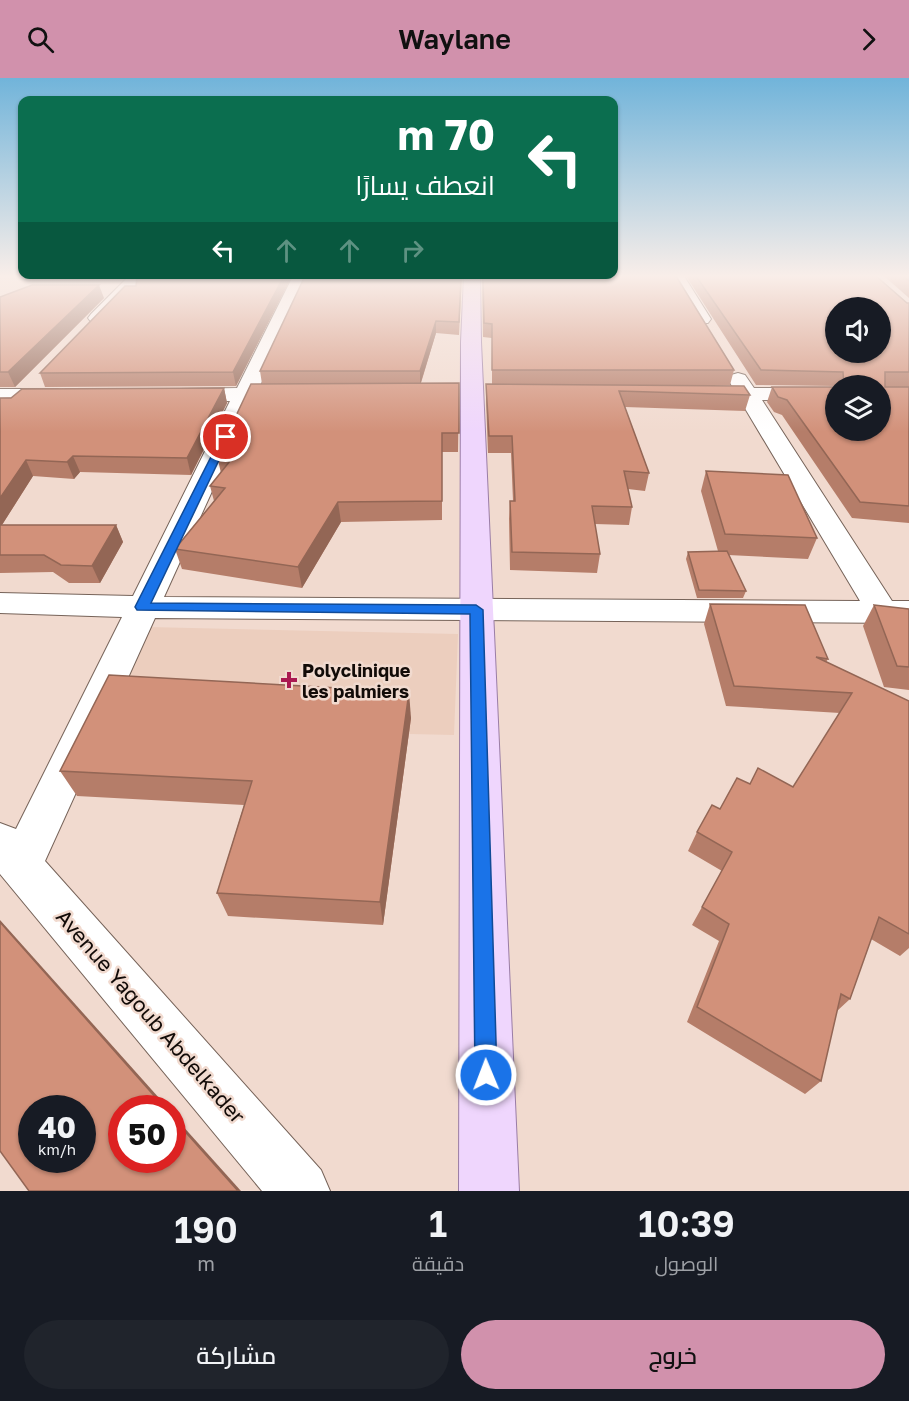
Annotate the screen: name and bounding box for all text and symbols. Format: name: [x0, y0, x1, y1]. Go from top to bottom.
icon: search: [24, 23, 57, 56]
text: Waylane: [398, 23, 511, 55]
icon: forward: [852, 23, 885, 56]
text: 70 m: [398, 109, 495, 159]
icon: left: [516, 120, 594, 198]
text: انعطف يسارًا: [355, 169, 495, 201]
icon: left: [207, 234, 240, 267]
icon: ahead: [270, 234, 303, 267]
icon: ahead: [333, 234, 366, 267]
icon: right: [396, 234, 429, 267]
map controls: [825, 297, 891, 441]
button: sound: [825, 297, 891, 363]
button: layers: [825, 375, 891, 441]
pin: [200, 411, 251, 462]
icon: arrive: [209, 420, 242, 453]
place label: Polyclinique les palmiers: [302, 659, 411, 702]
marker: Polyclinique les palmiers: [280, 671, 298, 689]
street label: Avenue Yagoub Abdelkader: [51, 904, 251, 1128]
position arrow: [454, 1043, 518, 1107]
speed limit sign: 50: [108, 1095, 186, 1173]
text: 40: [38, 1109, 76, 1145]
text: km/h: [38, 1140, 76, 1158]
text: 1: [429, 1202, 447, 1245]
text: 10:39: [638, 1202, 735, 1245]
text: 190: [174, 1208, 238, 1251]
text: m: [197, 1251, 215, 1275]
text: دقيقة: [412, 1251, 464, 1275]
text: الوصول: [655, 1251, 718, 1275]
button: مشاركة: [24, 1320, 449, 1389]
button: خروج: [461, 1320, 885, 1389]

